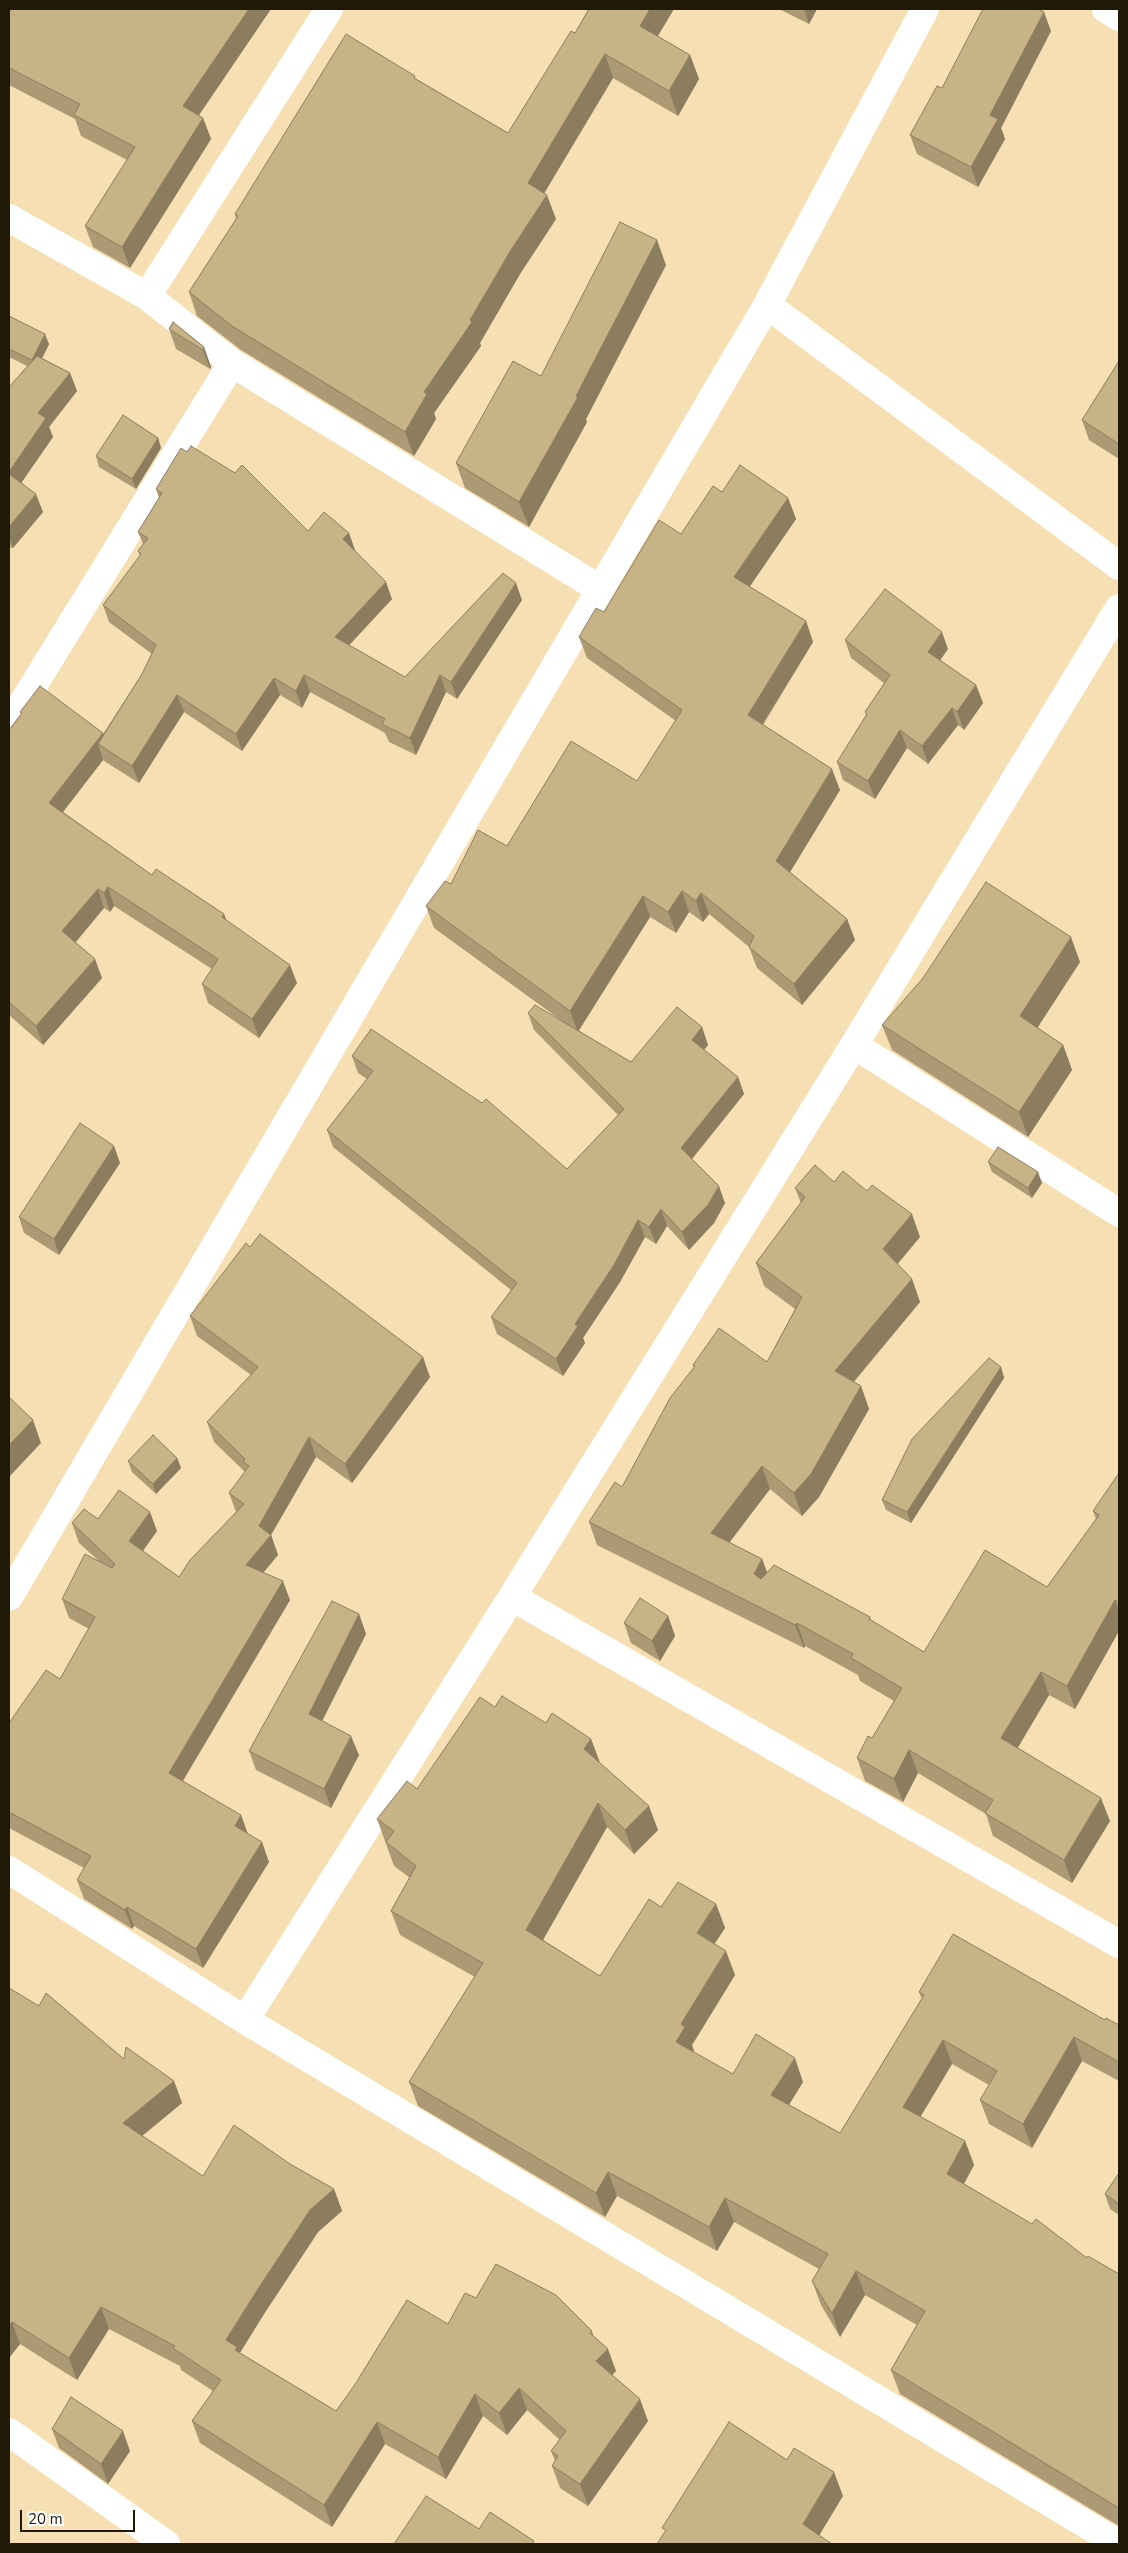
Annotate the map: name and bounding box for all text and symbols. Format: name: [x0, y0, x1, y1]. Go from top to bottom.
scale bar: [22, 2500, 138, 2532]
text: 20 m: [28, 2509, 63, 2529]

